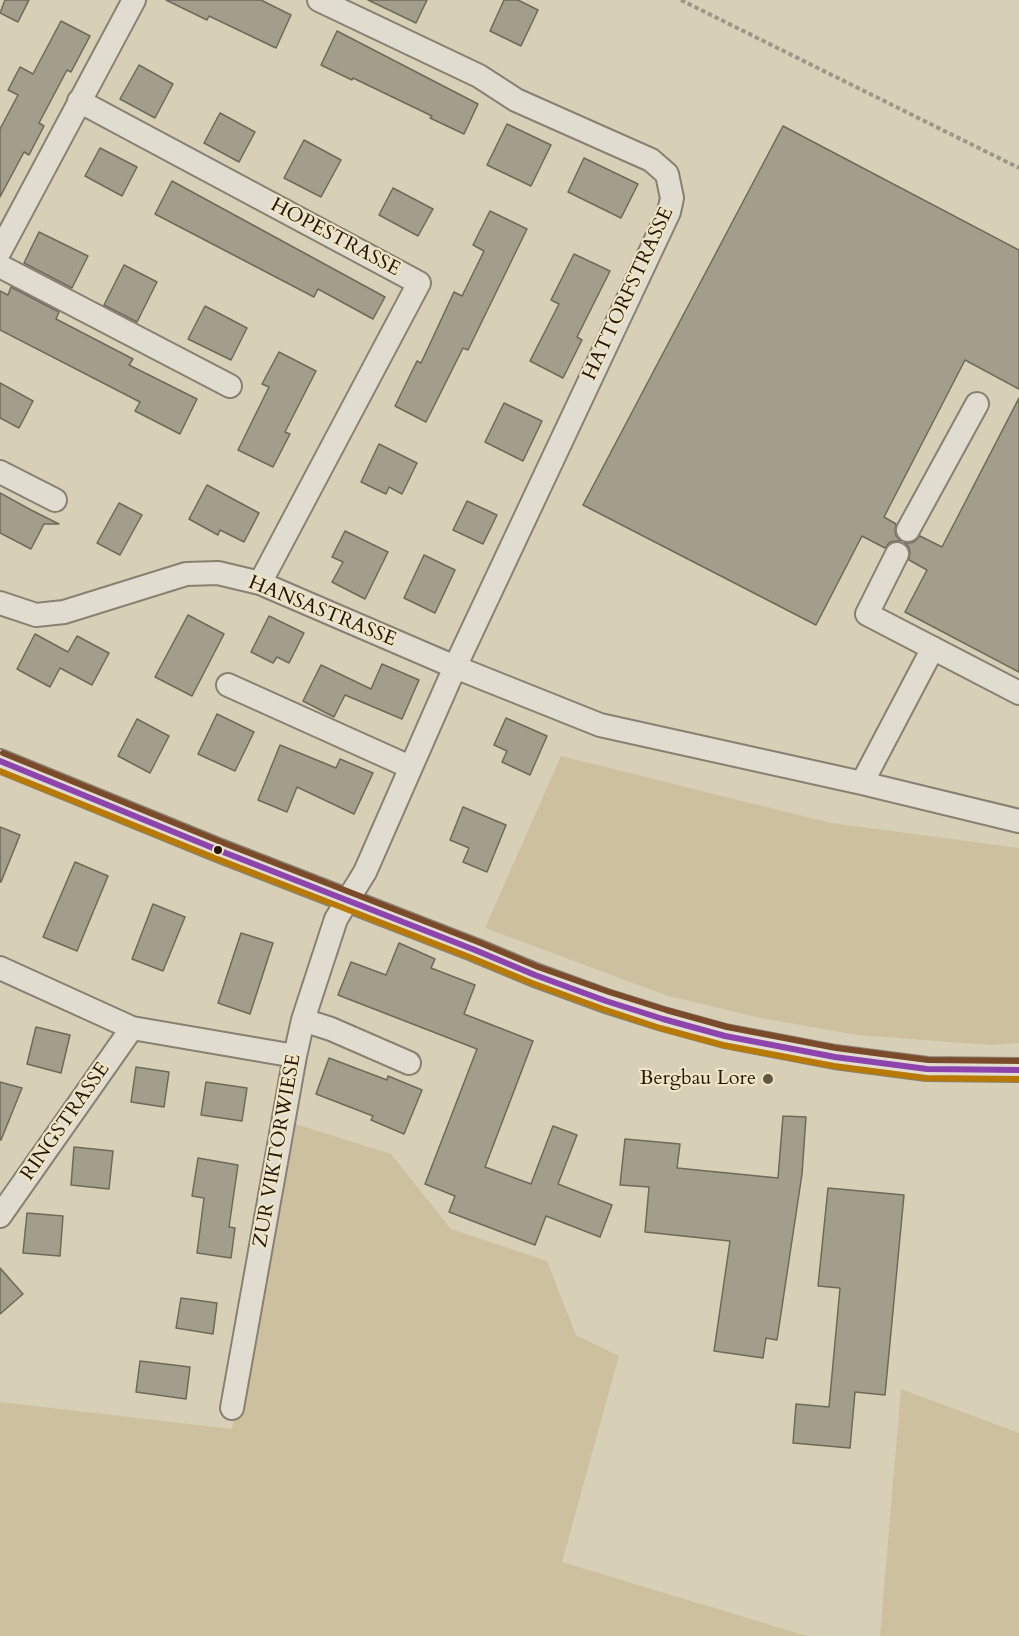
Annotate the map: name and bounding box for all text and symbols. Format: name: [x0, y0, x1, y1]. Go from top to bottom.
street label: HOPESTRASSE: [266, 194, 404, 282]
street label: HATTORFSTRASSE: [578, 204, 680, 384]
street label: HANSASTRASSE: [245, 571, 399, 653]
unlabelled marker: [212, 844, 224, 856]
street label: ZUR VIKTORWIESE: [249, 1053, 307, 1249]
street label: RINGSTRASSE: [16, 1058, 116, 1186]
place label: Bergbau Lore: [640, 1067, 756, 1091]
marker: Bergbau Lore: [761, 1072, 775, 1086]

